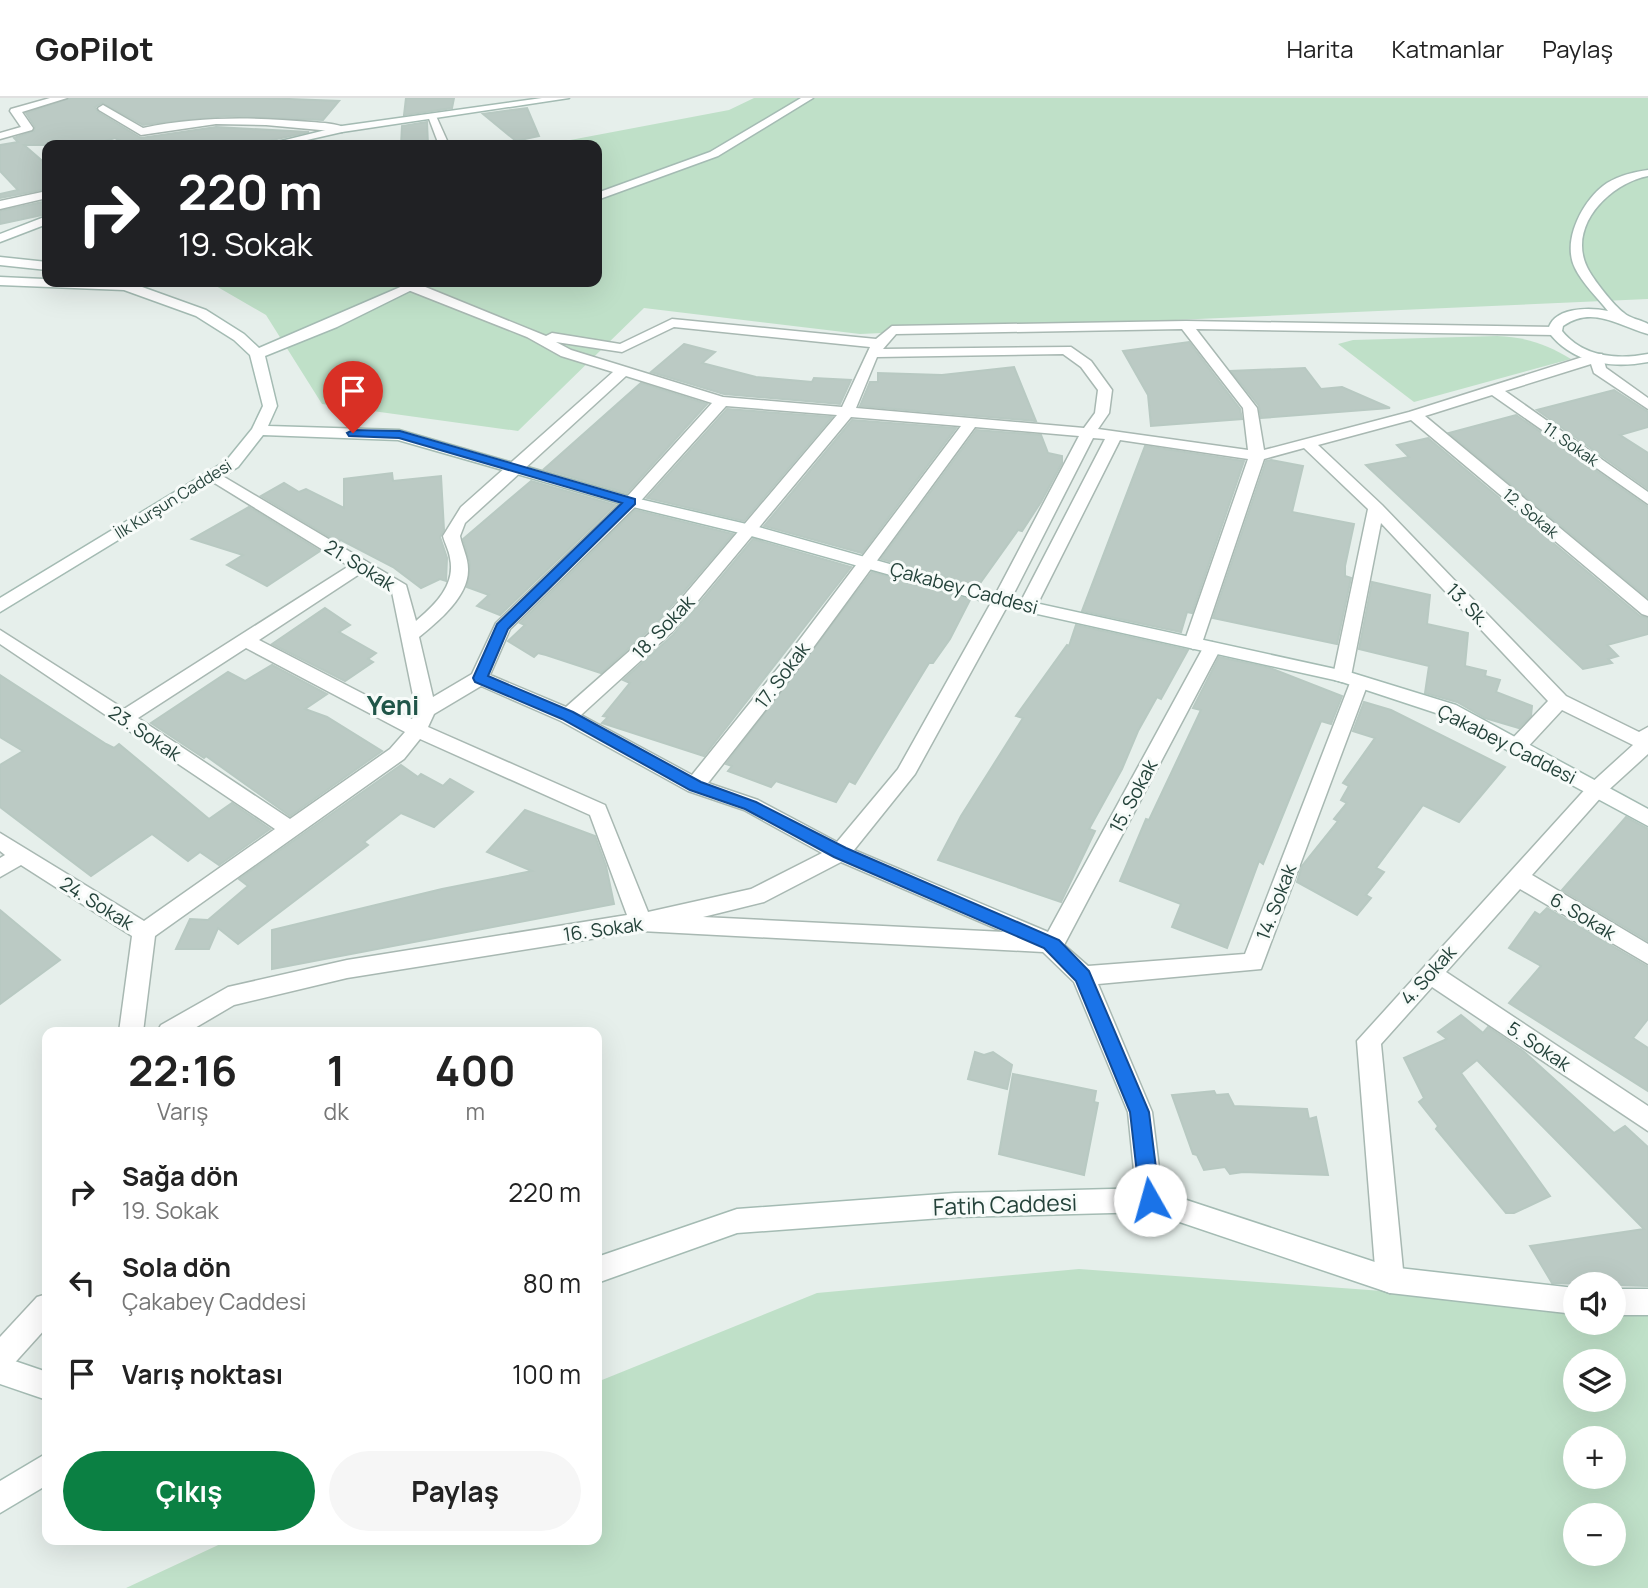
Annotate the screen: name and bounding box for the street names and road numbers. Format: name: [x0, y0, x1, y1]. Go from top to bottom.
street label: 11. Sokak: [1539, 417, 1604, 472]
street label: İlk Kurşun Caddesi: [110, 454, 236, 544]
street label: 12. Sokak: [1498, 483, 1564, 544]
street label: 21. Sokak: [320, 533, 401, 597]
street label: Çakabey Caddesi: [887, 556, 1041, 620]
street label: 13. Sk.: [1440, 577, 1496, 633]
street label: 18. Sokak: [626, 589, 700, 665]
street label: 17. Sokak: [749, 636, 816, 713]
street label: Çakabey Caddesi: [1433, 698, 1581, 790]
street label: 23. Sokak: [104, 699, 187, 767]
street label: 15. Sokak: [1103, 754, 1163, 837]
street label: 14. Sokak: [1250, 860, 1303, 944]
street label: 24. Sokak: [55, 870, 139, 936]
street label: 6. Sokak: [1545, 886, 1621, 946]
street label: 16. Sokak: [561, 910, 645, 947]
street label: 4. Sokak: [1394, 939, 1462, 1010]
street label: 5. Sokak: [1502, 1015, 1577, 1077]
street label: Fatih Caddesi: [932, 1185, 1078, 1223]

